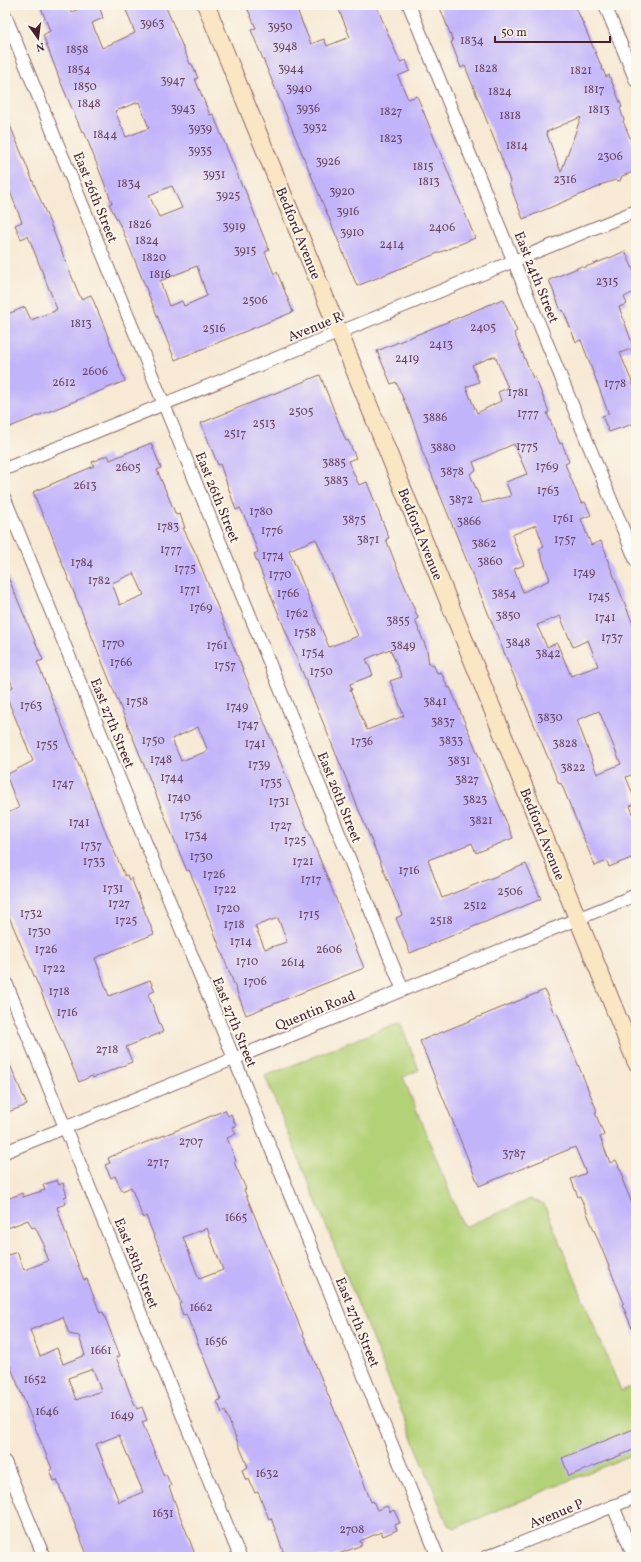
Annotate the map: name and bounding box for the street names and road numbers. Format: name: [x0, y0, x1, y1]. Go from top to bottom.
street label: East 26th Street: [68, 149, 122, 246]
street label: Bedford Avenue: [270, 185, 325, 283]
street label: East 24th Street: [509, 229, 563, 326]
street label: Avenue R: [285, 308, 346, 347]
street label: East 26th Street: [190, 449, 244, 546]
street label: Bedford Avenue: [392, 486, 447, 584]
street label: East 27th Street: [85, 676, 138, 772]
street label: East 26th Street: [312, 749, 366, 846]
street label: Bedford Avenue: [514, 786, 569, 884]
street label: East 27th Street: [207, 975, 260, 1071]
street label: Quentin Road: [273, 987, 359, 1036]
street label: East 28th Street: [109, 1215, 163, 1312]
street label: East 27th Street: [330, 1275, 383, 1371]
street label: Avenue P: [527, 1495, 586, 1534]

